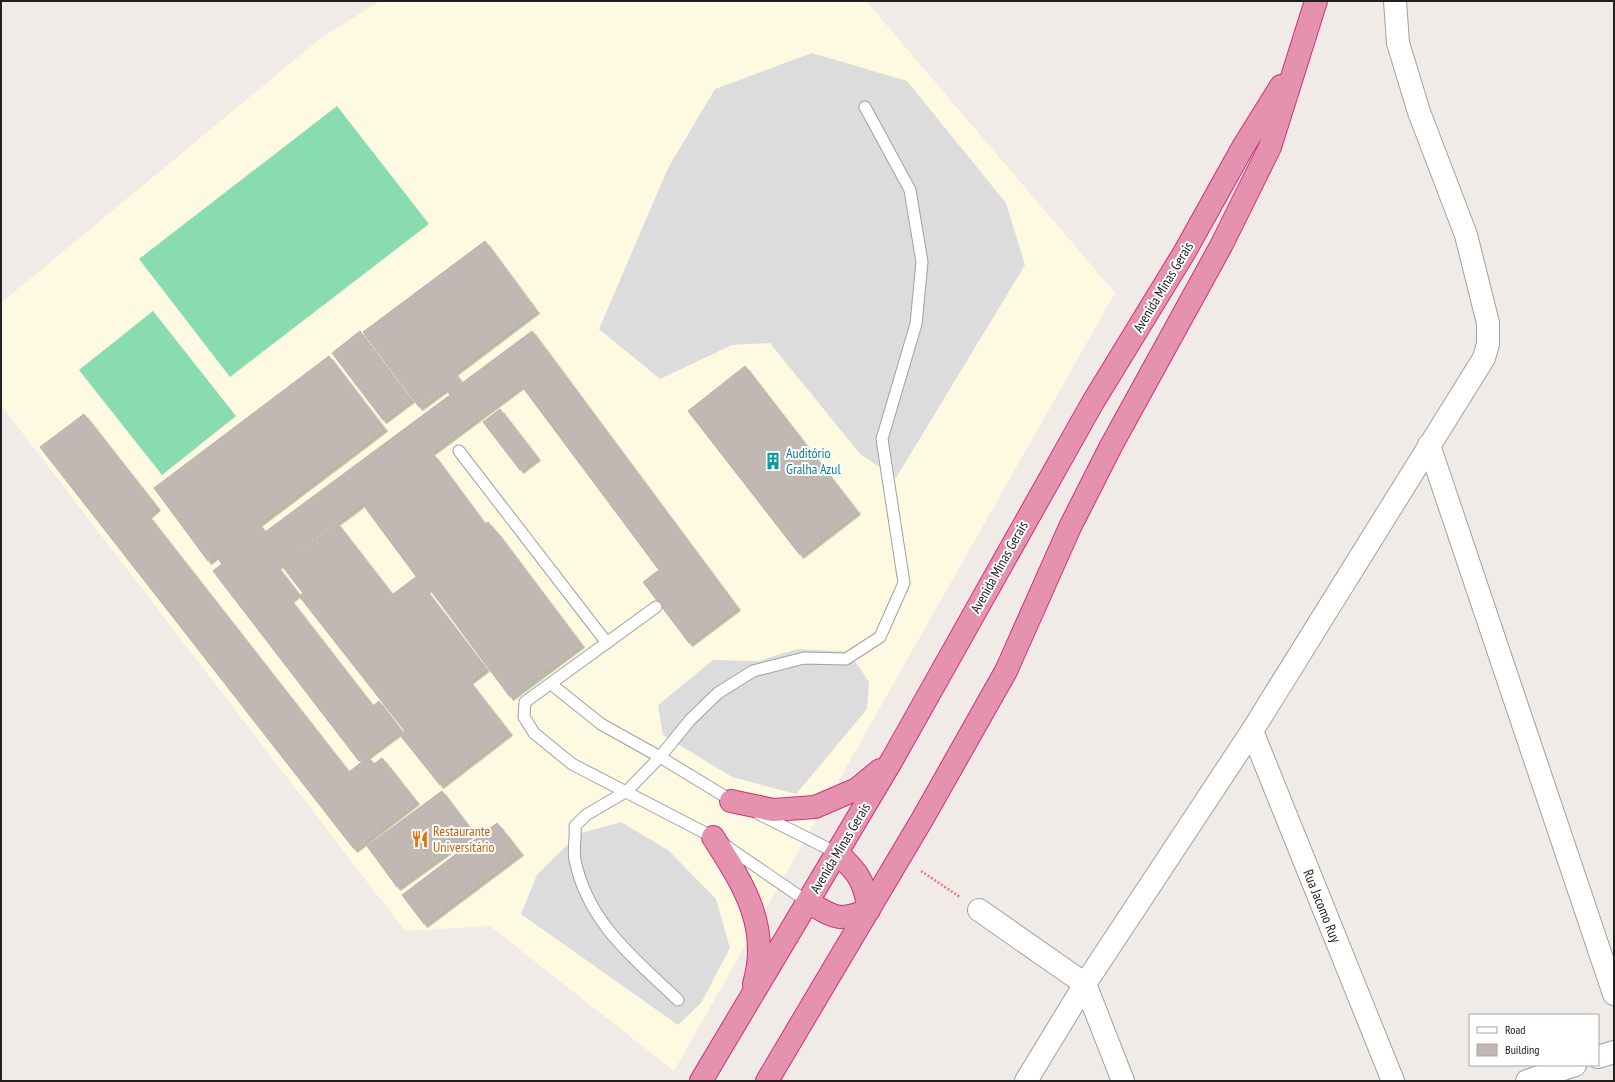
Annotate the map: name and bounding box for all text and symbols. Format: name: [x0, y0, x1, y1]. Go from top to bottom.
street label: Avenida Minas Gerais: [1129, 238, 1197, 336]
place label: Auditório Gralha Azul: [786, 444, 841, 478]
building icon: Auditório Gralha Azul: [763, 451, 783, 471]
street label: Avenida Minas Gerais: [966, 518, 1032, 616]
street label: Avenida Minas Gerais: [806, 799, 874, 897]
place label: Restaurante Universitário: [433, 822, 495, 856]
restaurant icon: Restaurante Universitário: [410, 829, 430, 849]
street label: Rua Jacomo Ruy: [1299, 867, 1345, 946]
legend: [1469, 1014, 1599, 1066]
text: Road: [1505, 1022, 1525, 1037]
text: Building: [1505, 1042, 1540, 1057]

